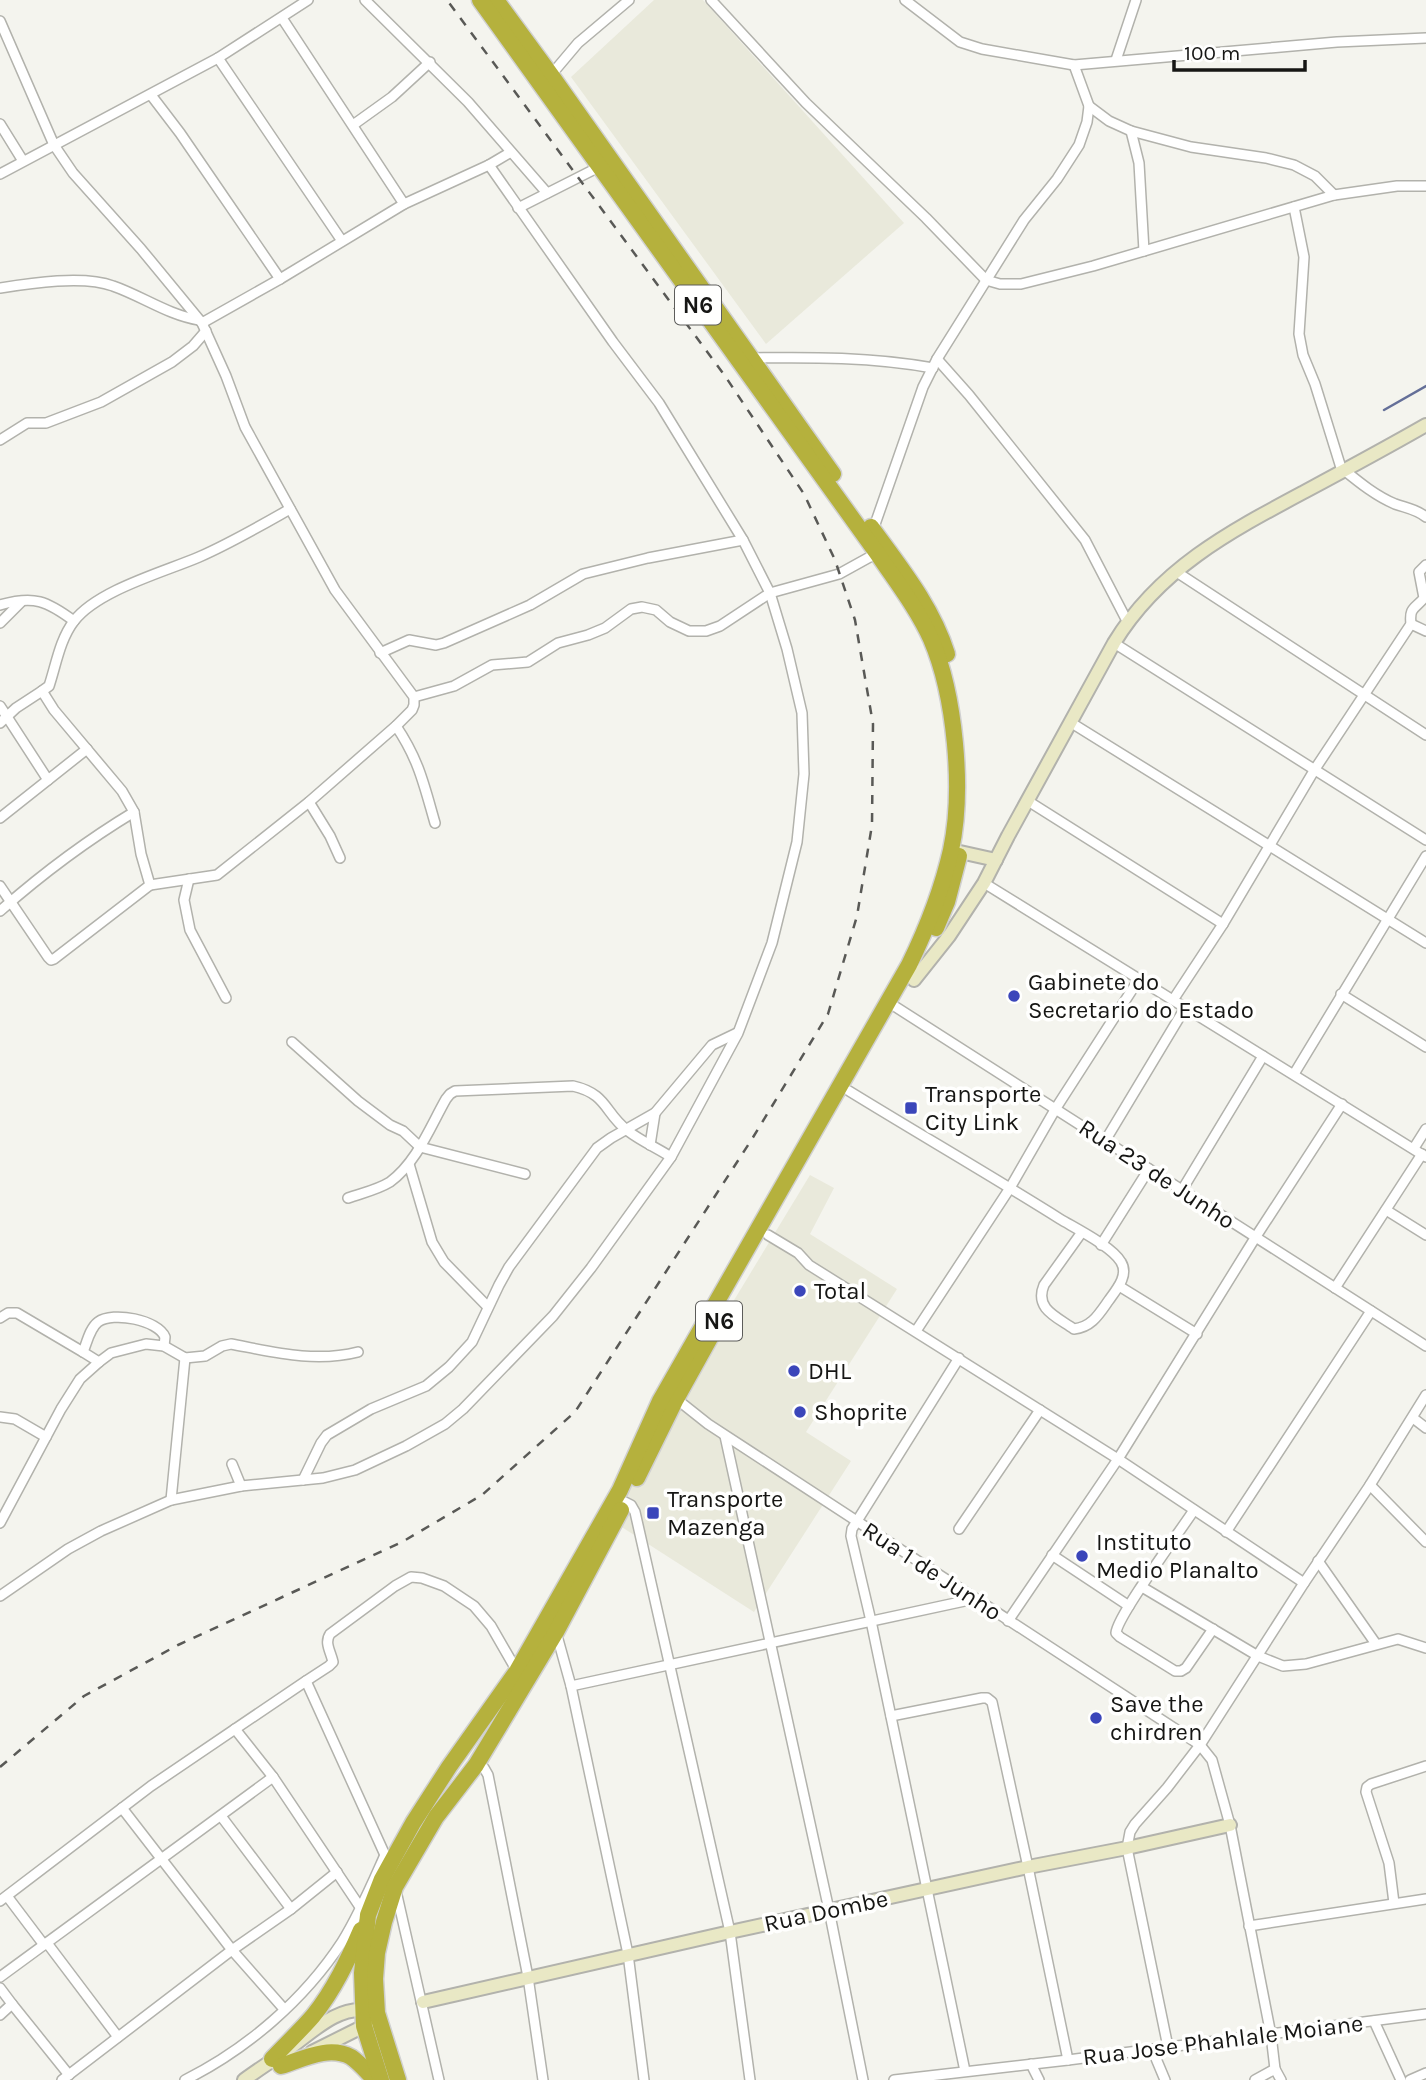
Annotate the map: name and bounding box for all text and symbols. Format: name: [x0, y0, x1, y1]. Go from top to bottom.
scale bar: [1174, 28, 1305, 72]
text: 100 m: [1184, 41, 1241, 65]
road number: N6: [675, 286, 721, 324]
place label: Gabinete do Secretario do Estado: [1028, 968, 1254, 1024]
marker: Gabinete do Secretario do Estado: [1006, 988, 1022, 1004]
place label: Transporte City Link: [925, 1080, 1041, 1136]
marker: Transporte City Link: [903, 1100, 919, 1116]
street label: Rua 23 de Junho: [1074, 1113, 1240, 1235]
place label: Total: [814, 1277, 866, 1305]
marker: Total: [792, 1283, 808, 1299]
road number: N6: [696, 1302, 742, 1340]
place label: DHL: [808, 1357, 852, 1385]
marker: DHL: [786, 1363, 802, 1379]
place label: Shoprite: [814, 1398, 907, 1426]
marker: Shoprite: [792, 1404, 808, 1420]
place label: Transporte Mazenga: [667, 1485, 783, 1541]
marker: Transporte Mazenga: [645, 1505, 661, 1521]
street label: Rua 1 de Junho: [857, 1516, 1007, 1626]
place label: Instituto Medio Planalto: [1096, 1528, 1259, 1584]
marker: Instituto Medio Planalto: [1074, 1548, 1090, 1564]
place label: Save the chirdren: [1110, 1690, 1204, 1746]
marker: Save the chirdren: [1088, 1710, 1104, 1726]
street label: Rua Dombe: [761, 1884, 891, 1938]
street label: Rua Jose Phahlale Moiane: [1081, 2009, 1365, 2071]

